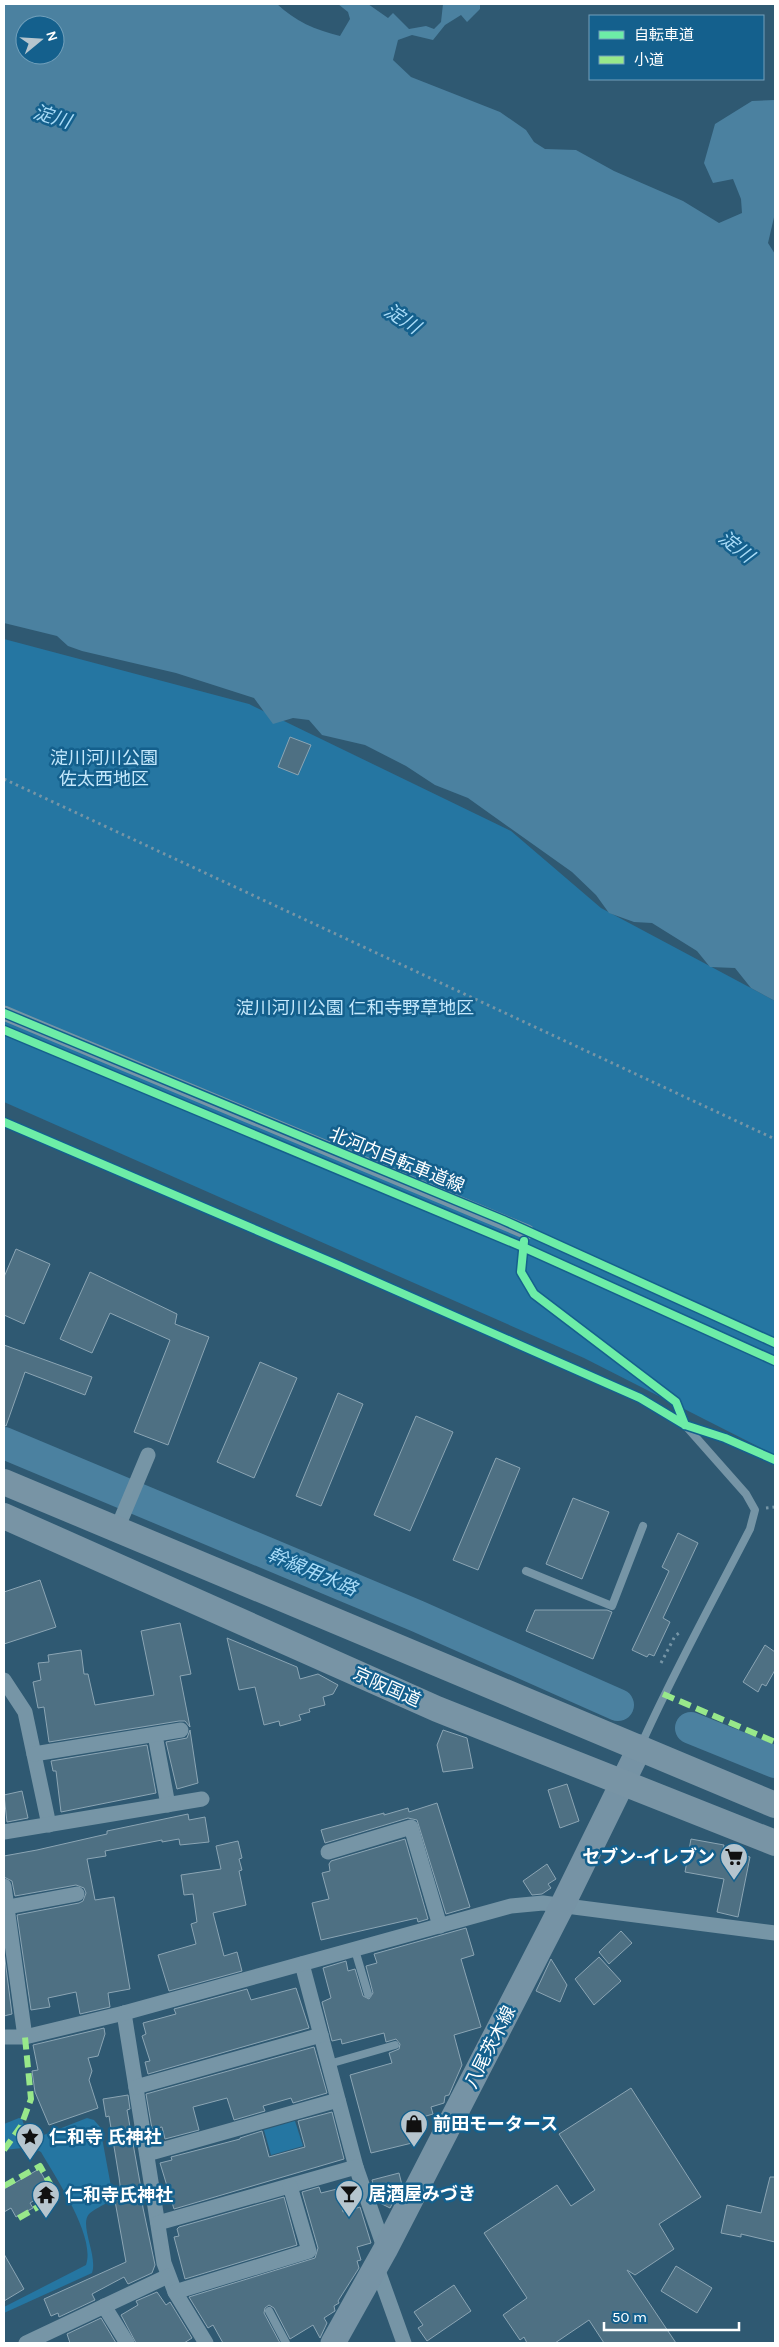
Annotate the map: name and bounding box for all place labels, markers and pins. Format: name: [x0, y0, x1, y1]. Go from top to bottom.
supermarket icon: セブン-イレブン: [719, 1842, 749, 1881]
place label: セブン-イレブン: [582, 1846, 715, 1868]
shop icon: 前田モータース: [399, 2109, 429, 2148]
place label: 前田モータース: [433, 2113, 558, 2135]
place icon: 仁和寺 氏神社: [15, 2122, 45, 2161]
place label: 仁和寺 氏神社: [49, 2126, 162, 2148]
bar icon: 居酒屋みづき: [334, 2179, 364, 2218]
temple icon: 仁和寺氏神社: [31, 2180, 61, 2219]
place label: 居酒屋みづき: [368, 2183, 476, 2205]
place label: 仁和寺氏神社: [65, 2184, 173, 2206]

